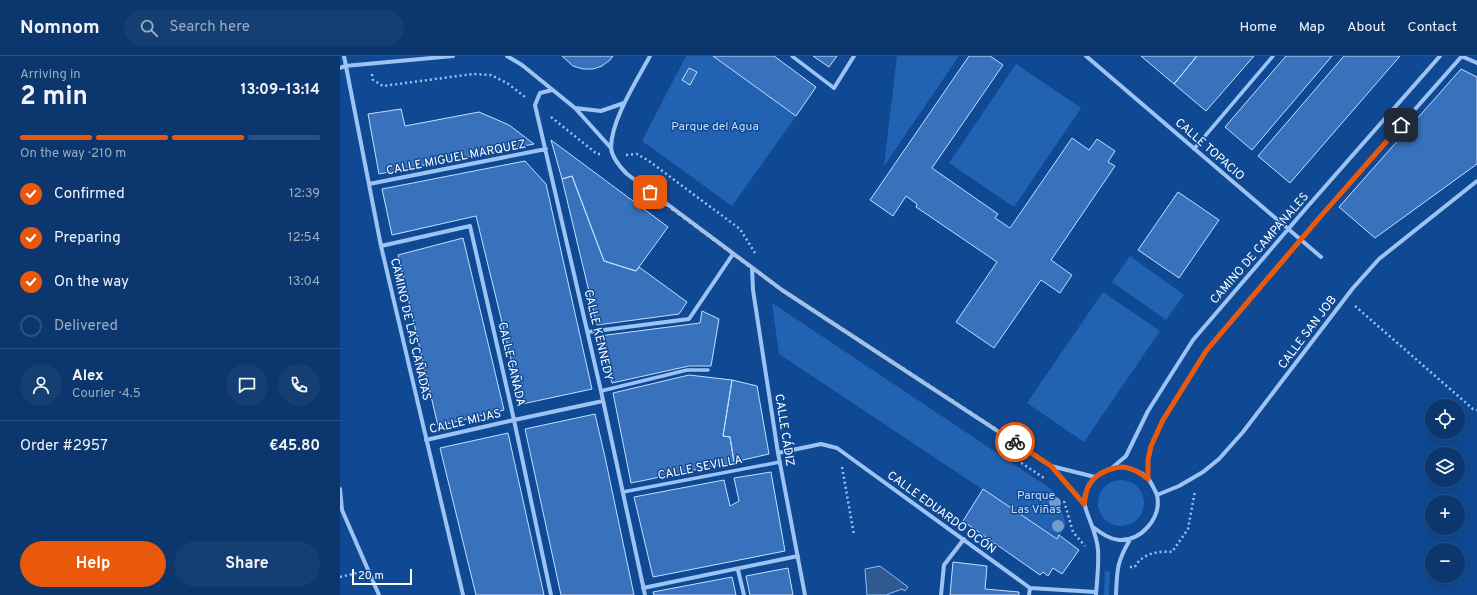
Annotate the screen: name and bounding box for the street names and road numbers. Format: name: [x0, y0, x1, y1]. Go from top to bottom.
street label: CALLE TOPACIO: [1171, 115, 1248, 184]
street label: CALLE MIGUEL MARQUEZ: [385, 137, 527, 179]
street label: CAMINO DE CAMPANALES: [1207, 189, 1313, 308]
street label: CAMINO DE LAS CAÑADAS: [386, 256, 434, 402]
street label: CALLE KENNEDY: [580, 288, 616, 383]
street label: CALLE SAN JOB: [1275, 293, 1341, 373]
street label: CALLE CAÑADA: [494, 320, 529, 408]
street label: CALLE CÁDIZ: [770, 393, 798, 468]
street label: CALLE MIJAS: [428, 406, 503, 438]
street label: CALLE SEVILLA: [656, 452, 744, 484]
street label: CALLE EDUARDO OCÓN: [884, 468, 999, 558]

